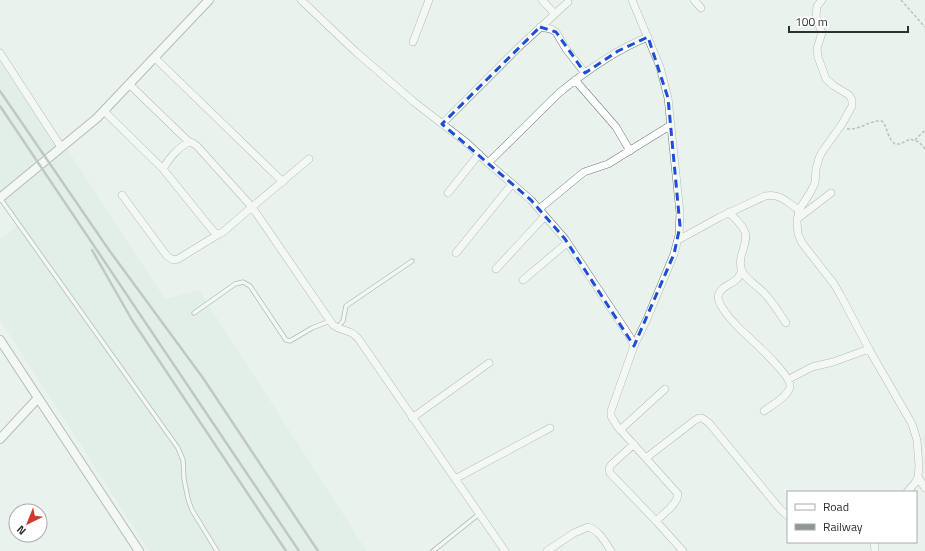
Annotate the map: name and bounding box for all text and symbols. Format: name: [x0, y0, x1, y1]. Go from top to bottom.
scale bar: [789, 8, 908, 34]
text: 100 m: [795, 12, 828, 31]
legend: [787, 491, 917, 543]
text: Road: [823, 497, 849, 516]
north arrow: [8, 503, 48, 543]
text: Railway: [823, 517, 863, 536]
text: N: [13, 522, 29, 539]

